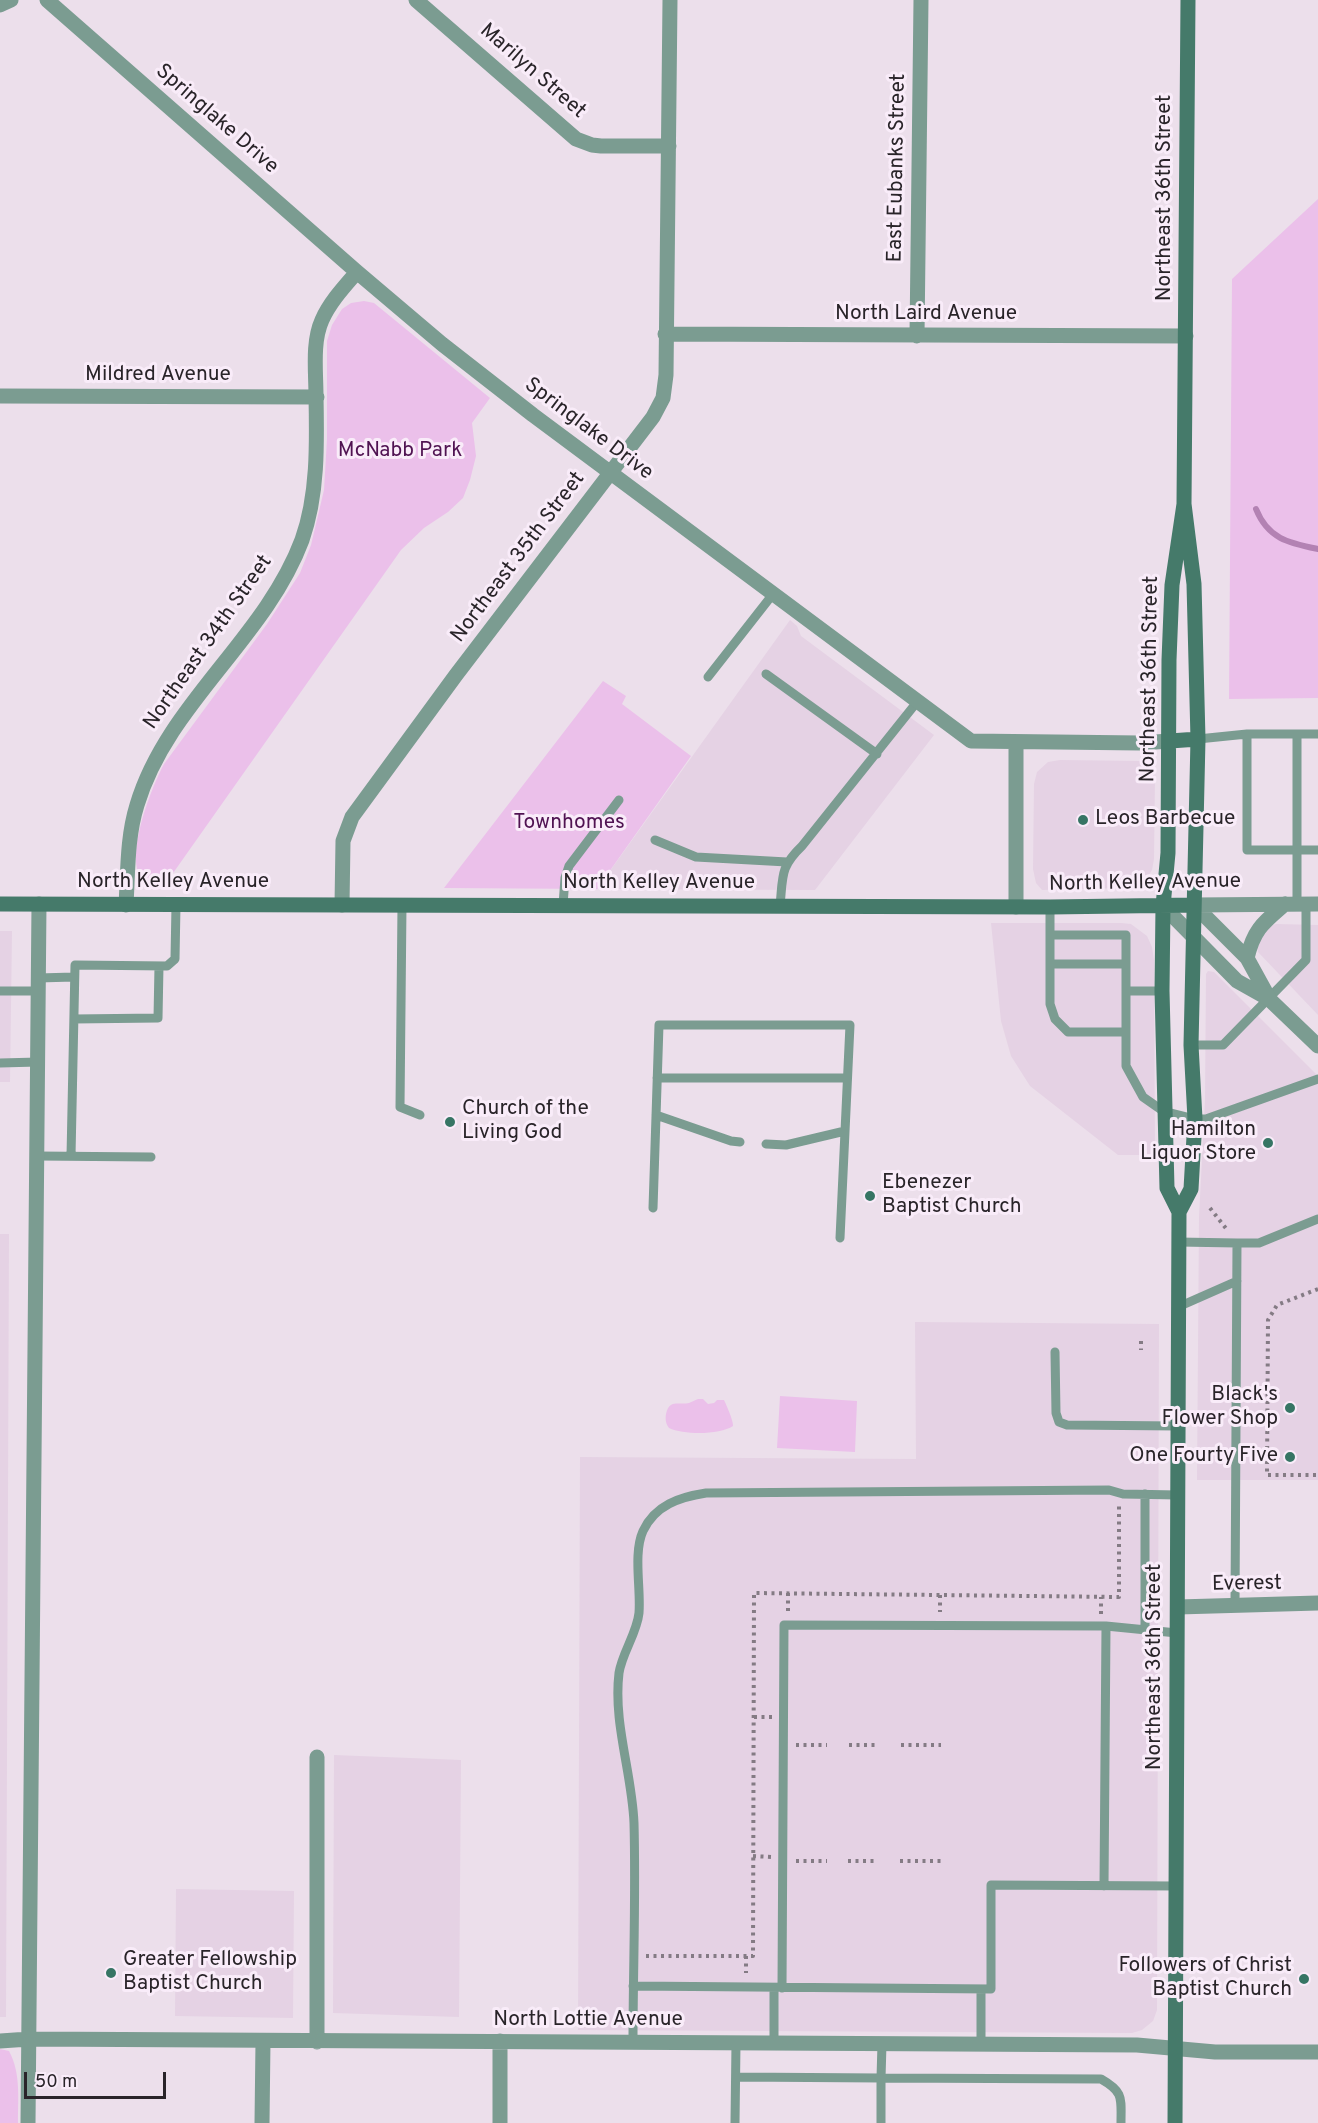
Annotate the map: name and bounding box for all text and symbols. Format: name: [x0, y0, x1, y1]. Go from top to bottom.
street label: Marilyn Street: [474, 19, 590, 125]
street label: Springlake Drive: [149, 60, 283, 180]
street label: East Eubanks Street: [884, 73, 912, 263]
street label: Northeast 36th Street: [1153, 95, 1179, 301]
street label: North Laird Avenue: [835, 302, 1017, 328]
street label: Mildred Avenue: [85, 363, 231, 389]
street label: Springlake Drive: [519, 373, 657, 487]
park label: McNabb Park: [338, 439, 462, 465]
street label: Northeast 35th Street: [447, 468, 591, 648]
street label: Northeast 34th Street: [139, 551, 279, 735]
street label: Northeast 36th Street: [1137, 575, 1165, 783]
place label: Leos Barbecue: [1095, 807, 1235, 833]
park label: Townhomes: [513, 811, 625, 837]
marker: Leos Barbecue: [1076, 813, 1090, 827]
street label: North Kelley Avenue: [77, 870, 269, 896]
street label: North Kelley Avenue: [1049, 870, 1241, 898]
street label: North Kelley Avenue: [563, 871, 755, 897]
place label: Church of the Living God: [462, 1097, 589, 1147]
marker: Church of the Living God: [443, 1115, 457, 1129]
place label: Hamilton Liquor Store: [1140, 1118, 1256, 1168]
marker: Hamilton Liquor Store: [1261, 1136, 1275, 1150]
place label: Ebenezer Baptist Church: [882, 1171, 1022, 1221]
marker: Ebenezer Baptist Church: [863, 1189, 877, 1203]
place label: Black's Flower Shop: [1162, 1383, 1278, 1433]
marker: Black's Flower Shop: [1283, 1401, 1297, 1415]
place label: One Fourty Five: [1129, 1444, 1278, 1470]
marker: One Fourty Five: [1283, 1450, 1297, 1464]
street label: Northeast 36th Street: [1143, 1564, 1169, 1770]
street label: Everest: [1212, 1572, 1282, 1598]
place label: Greater Fellowship Baptist Church: [123, 1948, 297, 1998]
place label: Followers of Christ Baptist Church: [1118, 1954, 1292, 2004]
marker: Greater Fellowship Baptist Church: [104, 1966, 118, 1980]
marker: Followers of Christ Baptist Church: [1297, 1972, 1311, 1986]
street label: North Lottie Avenue: [493, 2008, 683, 2034]
scale bar: [27, 2060, 170, 2098]
text: 50 m: [35, 2071, 77, 2094]

